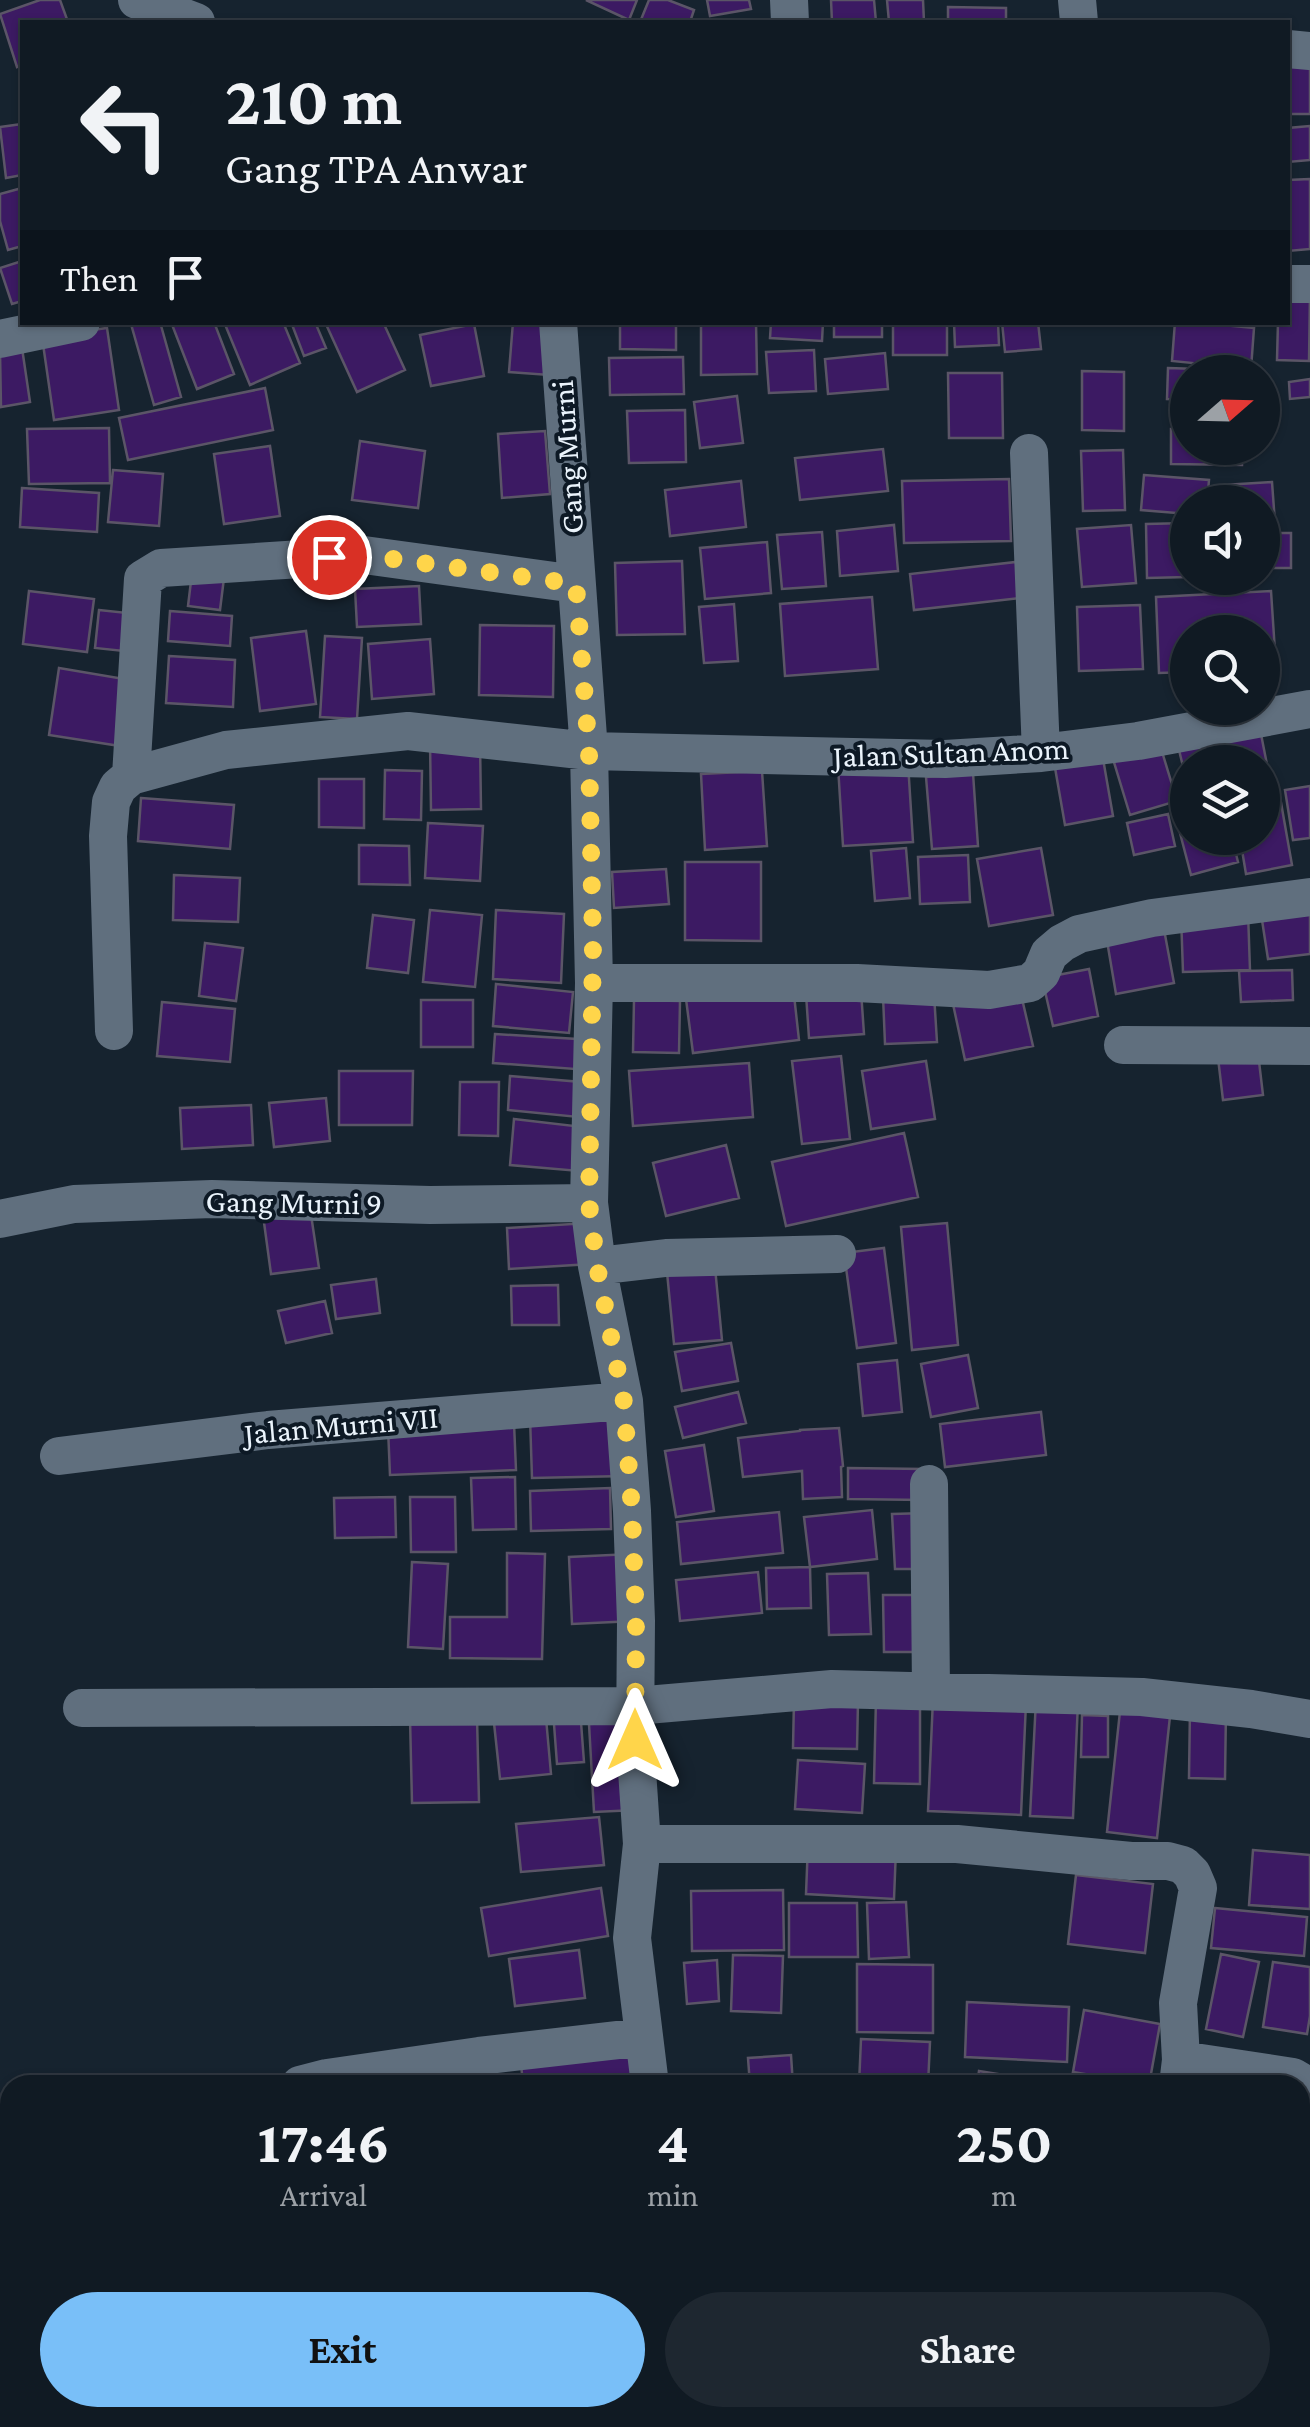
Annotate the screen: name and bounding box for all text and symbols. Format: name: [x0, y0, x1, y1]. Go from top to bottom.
icon: left: [60, 60, 190, 190]
text: 210 m: [225, 61, 402, 139]
text: Gang TPA Anwar: [225, 143, 528, 193]
icon: arrive: [158, 250, 213, 305]
text: Then: [60, 257, 138, 299]
north arrow: [1170, 355, 1280, 465]
map controls: [1170, 355, 1280, 855]
street label: Gang Murni: [544, 379, 590, 535]
button: sound: [1170, 485, 1280, 595]
pin: [287, 515, 372, 600]
icon: arrive: [302, 530, 357, 585]
button: search: [1170, 615, 1280, 725]
street label: Jalan Sultan Anom: [829, 730, 1070, 774]
button: layers: [1170, 745, 1280, 855]
street label: Gang Murni 9: [205, 1182, 383, 1222]
street label: Jalan Murni VII: [239, 1399, 440, 1452]
position arrow: [583, 1688, 687, 1792]
text: 17:46: [258, 2108, 390, 2175]
text: 4: [657, 2108, 689, 2175]
text: 250: [956, 2108, 1052, 2175]
text: Arrival: [280, 2177, 367, 2213]
text: min: [647, 2177, 698, 2213]
text: m: [991, 2177, 1017, 2213]
button: Exit: [40, 2292, 645, 2407]
button: Share: [665, 2292, 1270, 2407]

